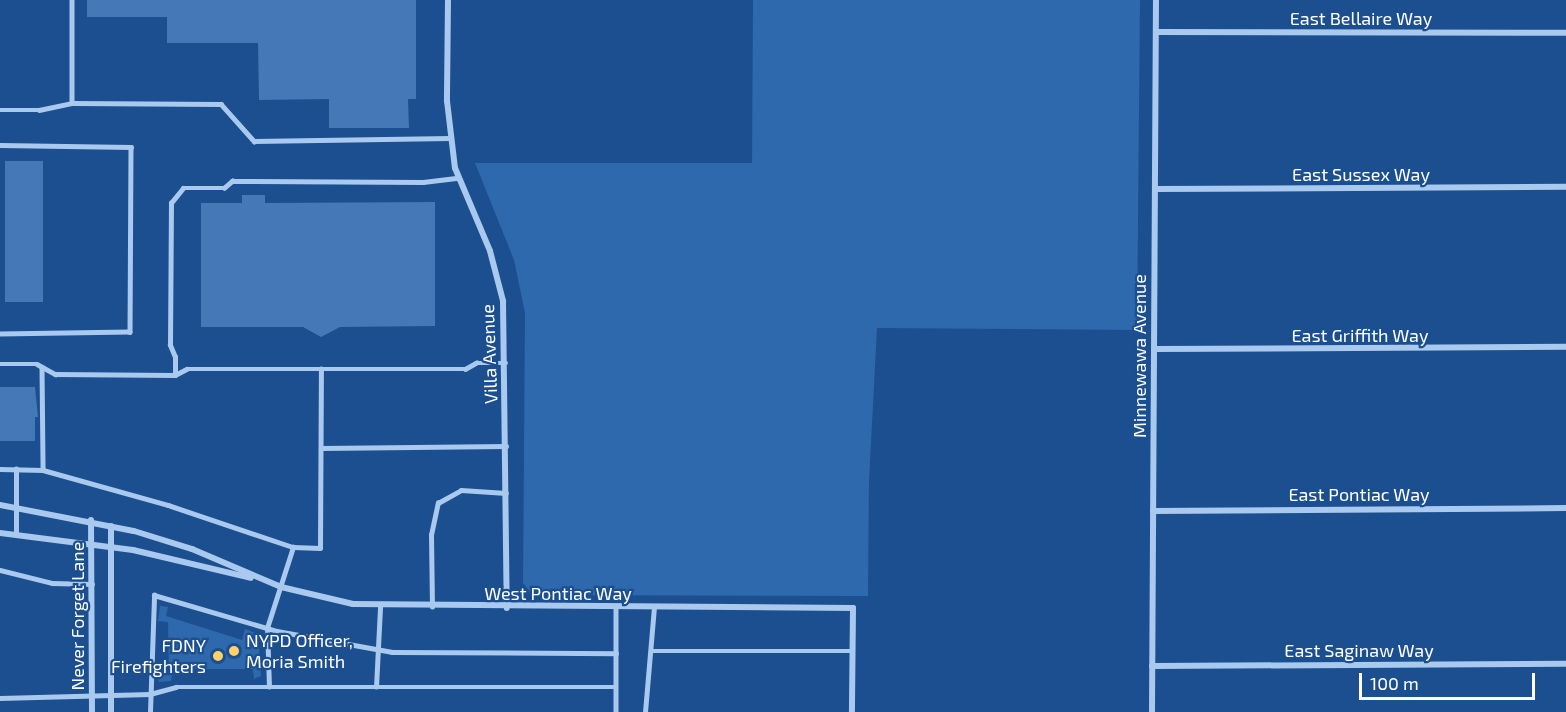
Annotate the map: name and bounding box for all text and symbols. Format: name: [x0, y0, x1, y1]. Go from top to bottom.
street label: East Bellaire Way: [1290, 7, 1432, 29]
street label: East Sussex Way: [1292, 163, 1430, 185]
street label: Minnewawa Avenue: [1128, 274, 1150, 438]
street label: Villa Avenue: [476, 303, 502, 405]
street label: East Griffith Way: [1291, 324, 1429, 346]
street label: East Pontiac Way: [1288, 483, 1430, 505]
street label: Never Forget Lane: [66, 541, 88, 691]
street label: West Pontiac Way: [484, 582, 632, 604]
place label: NYPD Officer, Moria Smith: [246, 630, 353, 672]
place label: FDNY Firefighters: [111, 635, 206, 678]
street label: East Saginaw Way: [1284, 639, 1434, 661]
marker: NYPD Officer, Moria Smith: [227, 644, 241, 658]
marker: FDNY Firefighters: [211, 649, 225, 663]
scale bar: [1362, 661, 1538, 699]
text: 100 m: [1370, 672, 1419, 694]

